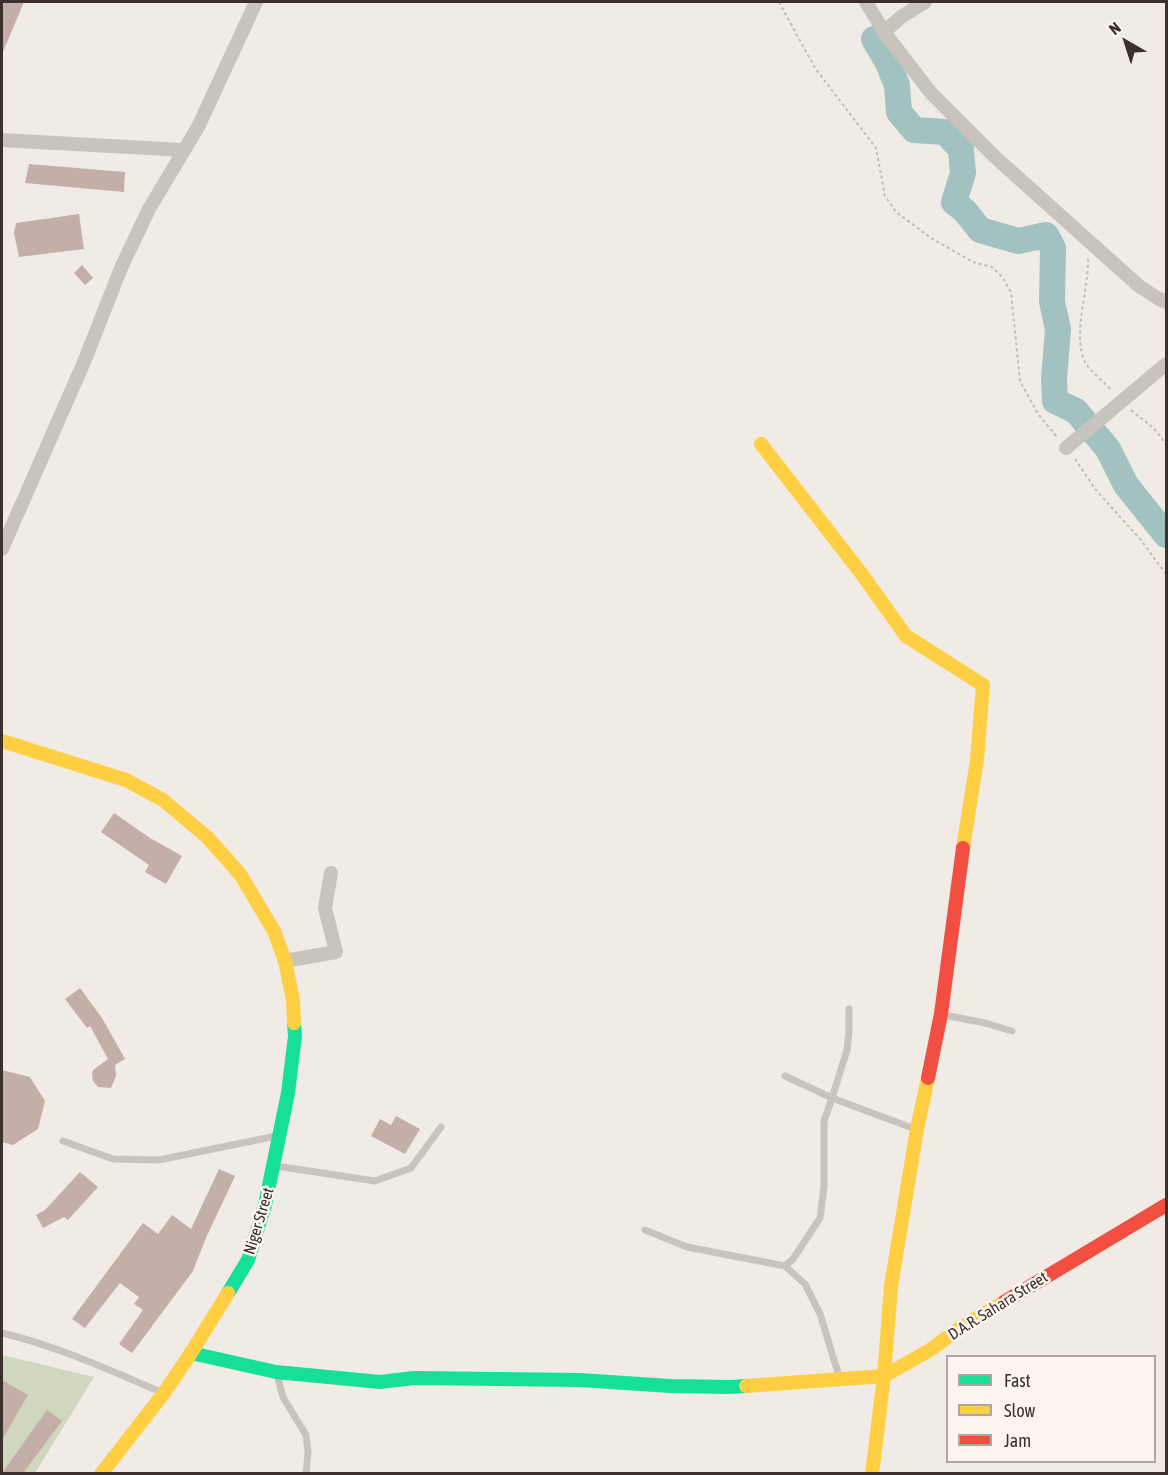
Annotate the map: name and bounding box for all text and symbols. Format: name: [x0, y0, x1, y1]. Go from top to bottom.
north arrow: [1096, 12, 1156, 72]
text: N: [1105, 18, 1124, 38]
street label: Niger Street: [240, 1185, 278, 1257]
street label: D.A.R. Sahara Street: [945, 1268, 1051, 1344]
legend: [946, 1355, 1156, 1463]
text: Fast: [1004, 1370, 1031, 1391]
text: Slow: [1004, 1400, 1035, 1421]
text: Jam: [1004, 1430, 1031, 1451]

